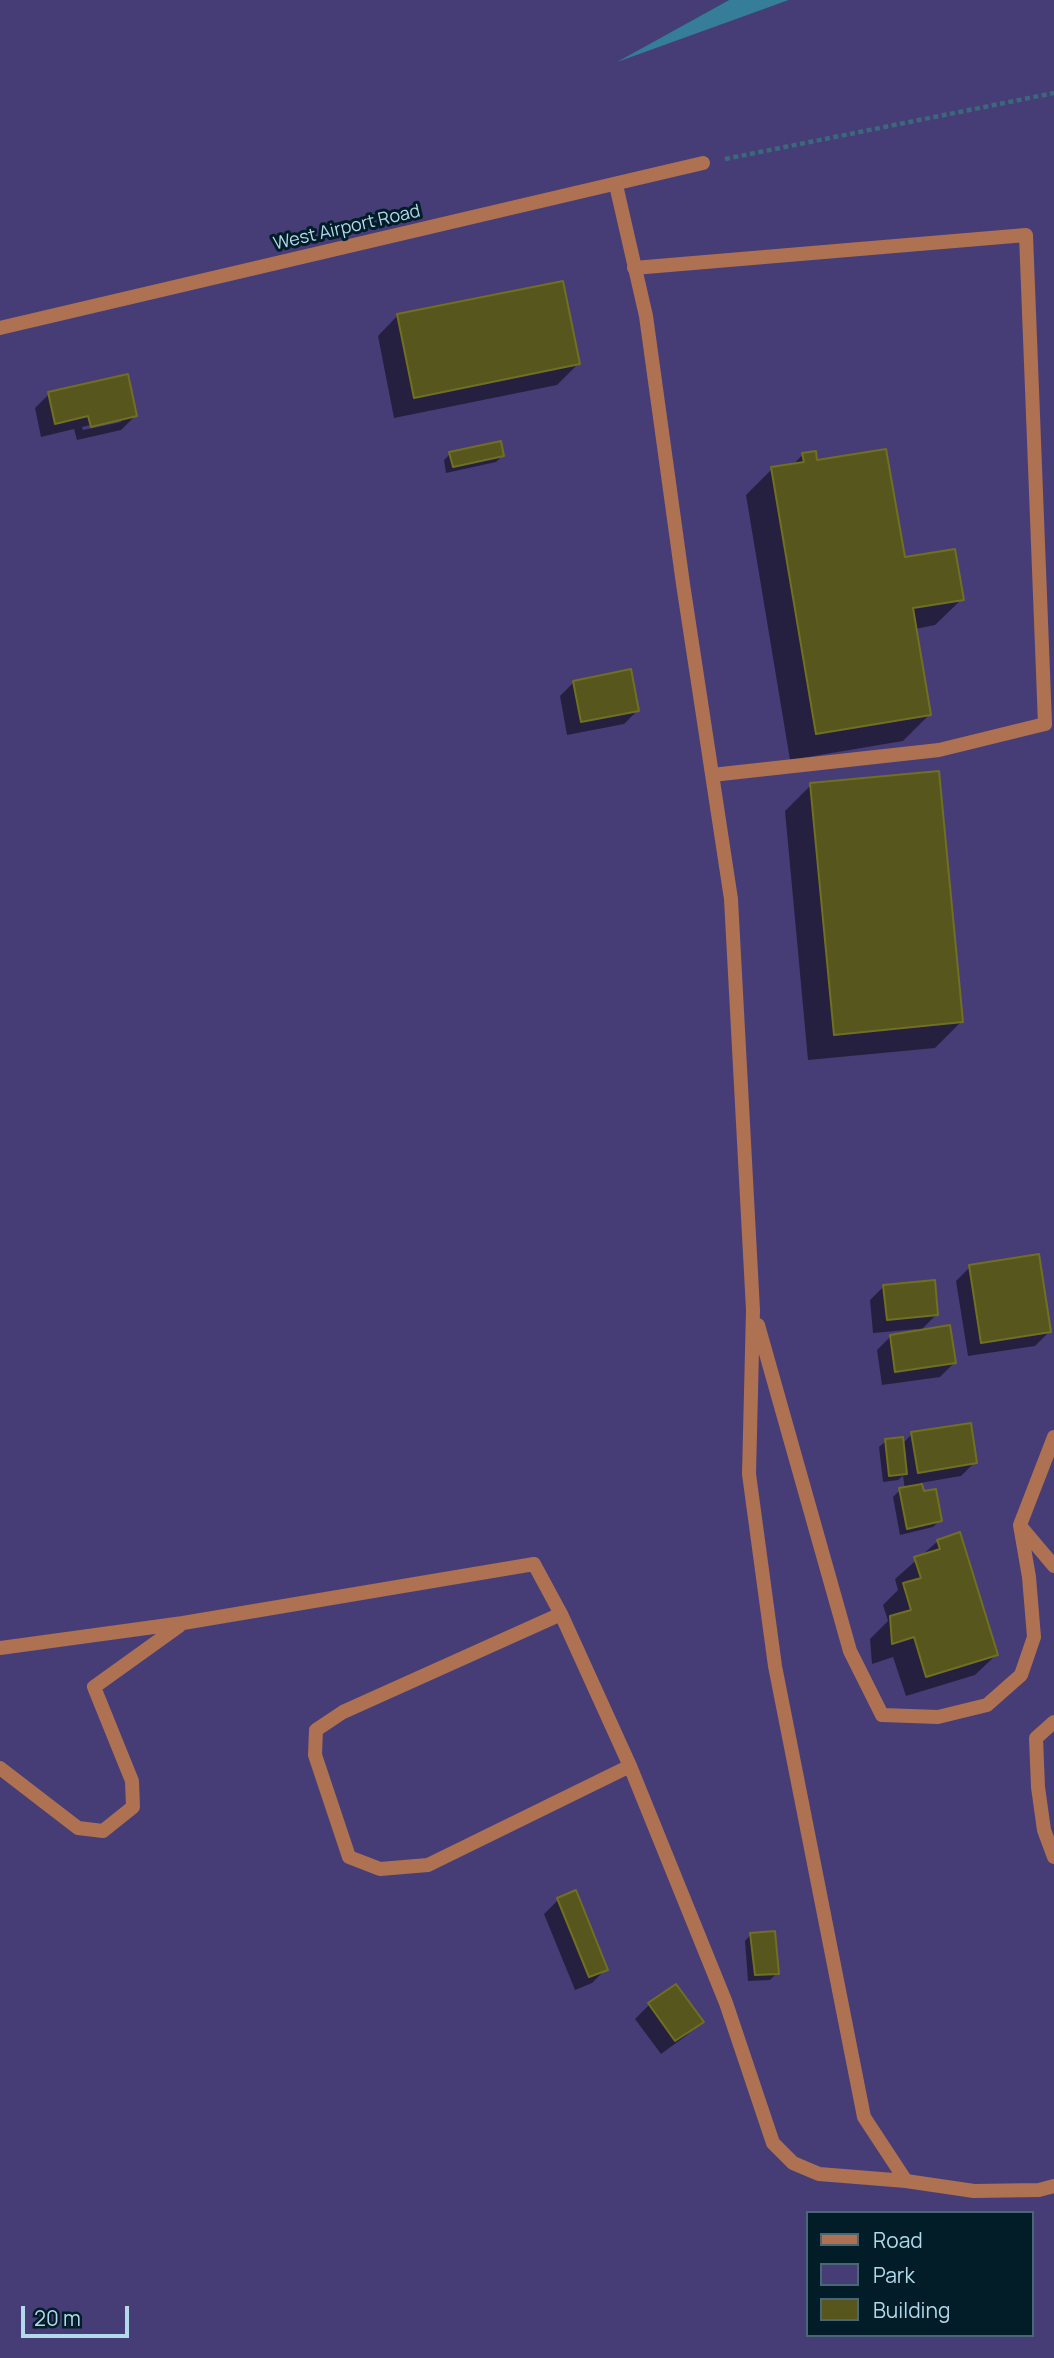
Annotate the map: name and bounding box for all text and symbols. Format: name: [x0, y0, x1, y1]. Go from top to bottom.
street label: West Airport Road: [272, 201, 422, 255]
legend: [806, 2211, 1033, 2337]
text: Road: [873, 2226, 923, 2254]
text: Park: [873, 2261, 915, 2289]
scale bar: [24, 2292, 133, 2336]
text: Building: [873, 2296, 950, 2324]
text: 20 m: [34, 2304, 81, 2332]

